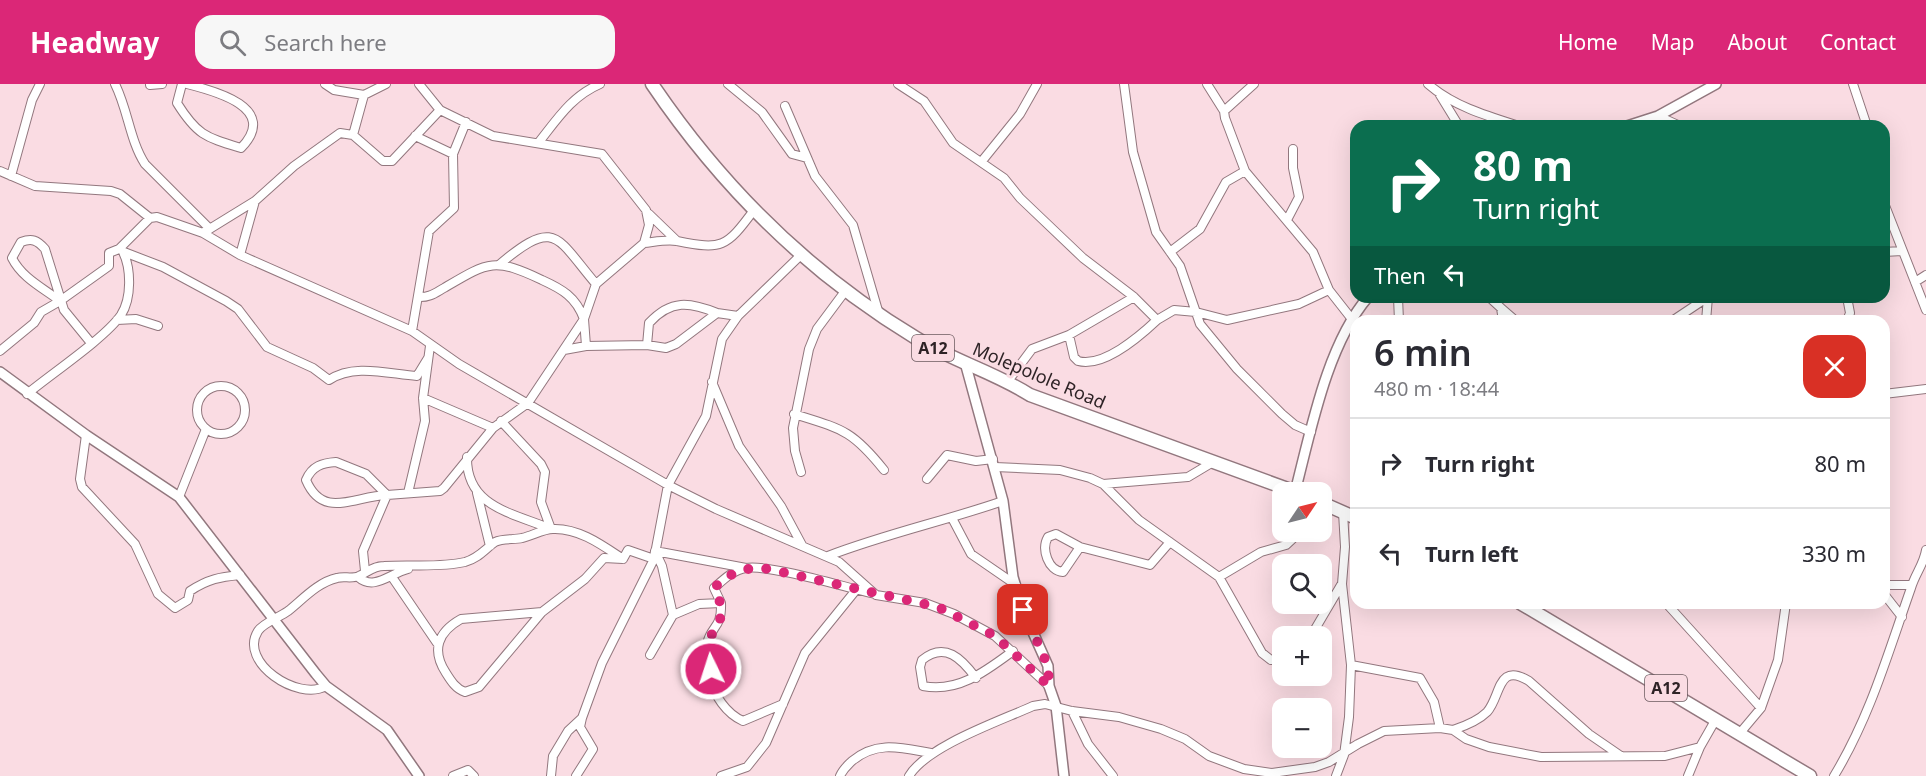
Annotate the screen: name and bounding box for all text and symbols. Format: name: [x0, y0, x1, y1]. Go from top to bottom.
search box: [195, 15, 615, 69]
text: Headway: [30, 23, 159, 61]
icon: search: [216, 26, 249, 59]
text: Search here: [264, 27, 387, 57]
text: Home: [1558, 28, 1618, 56]
text: Map: [1651, 28, 1694, 56]
text: About: [1727, 28, 1787, 56]
text: Contact: [1820, 28, 1896, 56]
text: 80 m: [1473, 136, 1573, 193]
icon: right: [1374, 144, 1452, 222]
text: Turn right: [1473, 190, 1599, 227]
icon: left: [1438, 258, 1471, 291]
text: Then: [1374, 260, 1426, 290]
text: 6 min: [1374, 328, 1472, 377]
road number: A12: [912, 335, 954, 361]
button: close: [1803, 335, 1866, 398]
street label: Molepolole Road: [969, 336, 1110, 414]
text: 480 m · 18:44: [1374, 375, 1499, 402]
icon: right: [1374, 447, 1407, 480]
text: Turn right: [1425, 448, 1535, 478]
text: 80 m: [1815, 448, 1866, 478]
north arrow: [1272, 482, 1332, 542]
map controls: [1272, 482, 1332, 758]
icon: left: [1374, 537, 1407, 570]
text: Turn left: [1425, 538, 1519, 568]
text: 330 m: [1802, 538, 1866, 568]
button: search: [1272, 554, 1332, 614]
pin: [997, 584, 1048, 635]
icon: arrive: [1006, 593, 1039, 626]
button: +: [1272, 626, 1332, 686]
position arrow: [679, 637, 743, 701]
road number: A12: [1645, 675, 1687, 701]
button: −: [1272, 698, 1332, 758]

